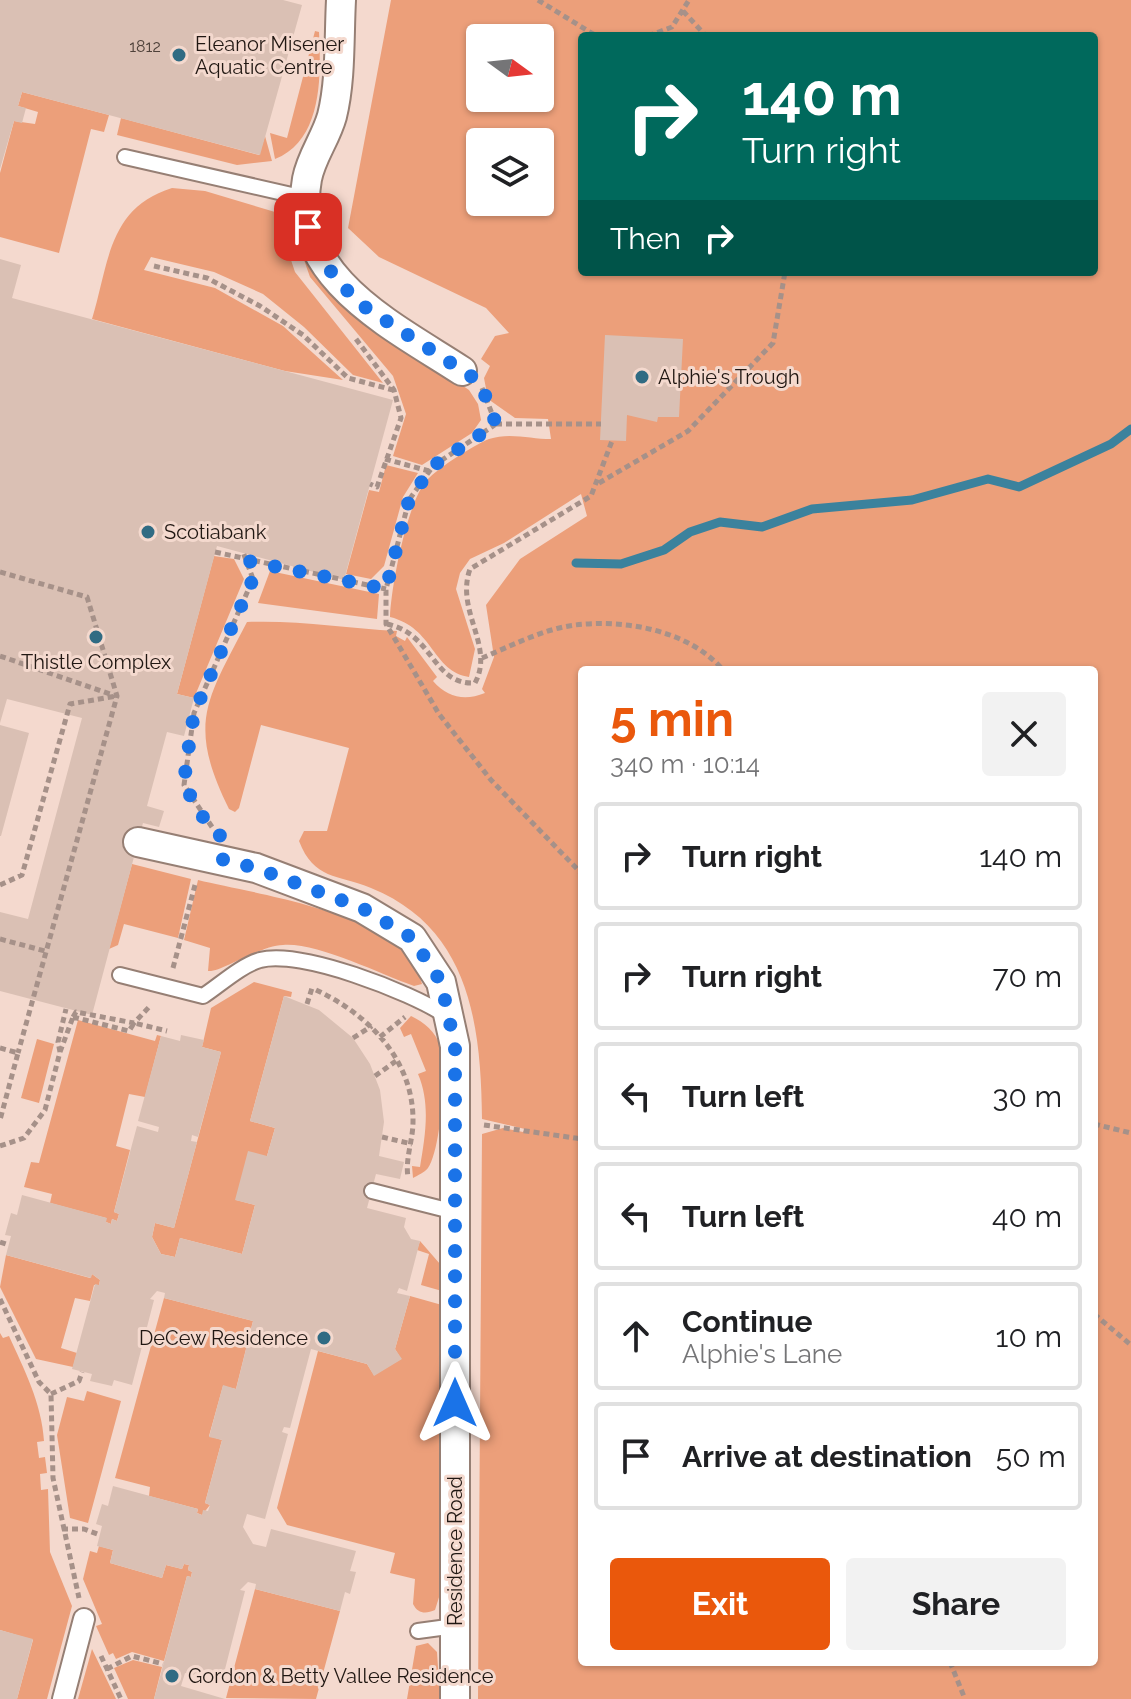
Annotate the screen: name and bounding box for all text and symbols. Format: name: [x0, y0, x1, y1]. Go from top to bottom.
north arrow: [466, 24, 554, 112]
map controls: [466, 24, 554, 216]
place label: Eleanor Misener Aquatic Centre: [195, 32, 344, 79]
house number: 1812: [129, 37, 161, 56]
marker: Eleanor Misener Aquatic Centre: [170, 46, 188, 64]
text: 140 m: [742, 62, 902, 128]
icon: right: [610, 64, 714, 168]
button: layers: [466, 128, 554, 216]
text: Turn right: [742, 129, 901, 171]
pin: [274, 193, 342, 261]
icon: arrive: [286, 205, 330, 249]
icon: right: [697, 216, 741, 260]
text: Then: [610, 221, 681, 256]
place label: Alphie's Trough: [658, 365, 800, 389]
marker: Alphie's Trough: [633, 368, 651, 386]
place label: Scotiabank: [164, 520, 267, 544]
marker: Scotiabank: [139, 523, 157, 541]
marker: Thistle Complex: [87, 628, 105, 646]
place label: Thistle Complex: [21, 650, 171, 674]
text: 5 min: [610, 691, 734, 747]
button: close: [982, 692, 1066, 776]
text: 340 m · 10:14: [610, 749, 760, 779]
icon: right: [614, 834, 658, 878]
text: Turn right: [682, 839, 822, 874]
text: 140 m: [979, 839, 1062, 874]
icon: right: [614, 954, 658, 998]
text: Turn right: [682, 959, 822, 994]
text: 70 m: [992, 959, 1062, 994]
icon: left: [614, 1074, 658, 1118]
text: Turn left: [682, 1079, 804, 1114]
text: 30 m: [992, 1079, 1062, 1114]
icon: left: [614, 1194, 658, 1238]
text: Turn left: [682, 1199, 804, 1234]
text: 40 m: [992, 1199, 1062, 1234]
text: Continue: [682, 1304, 813, 1339]
icon: ahead: [614, 1314, 658, 1358]
text: 10 m: [996, 1319, 1062, 1354]
place label: DeCew Residence: [139, 1326, 308, 1350]
marker: DeCew Residence: [315, 1329, 333, 1347]
text: Alphie's Lane: [682, 1339, 842, 1369]
position arrow: [413, 1361, 497, 1445]
icon: arrive: [614, 1434, 658, 1478]
text: Arrive at destination: [682, 1439, 972, 1474]
text: 50 m: [996, 1439, 1066, 1474]
street label: Residence Road: [443, 1476, 467, 1626]
button: Exit: [610, 1558, 830, 1650]
button: Share: [846, 1558, 1066, 1650]
place label: Gordon & Betty Vallee Residence: [188, 1664, 494, 1688]
marker: Gordon & Betty Vallee Residence: [163, 1667, 181, 1685]

